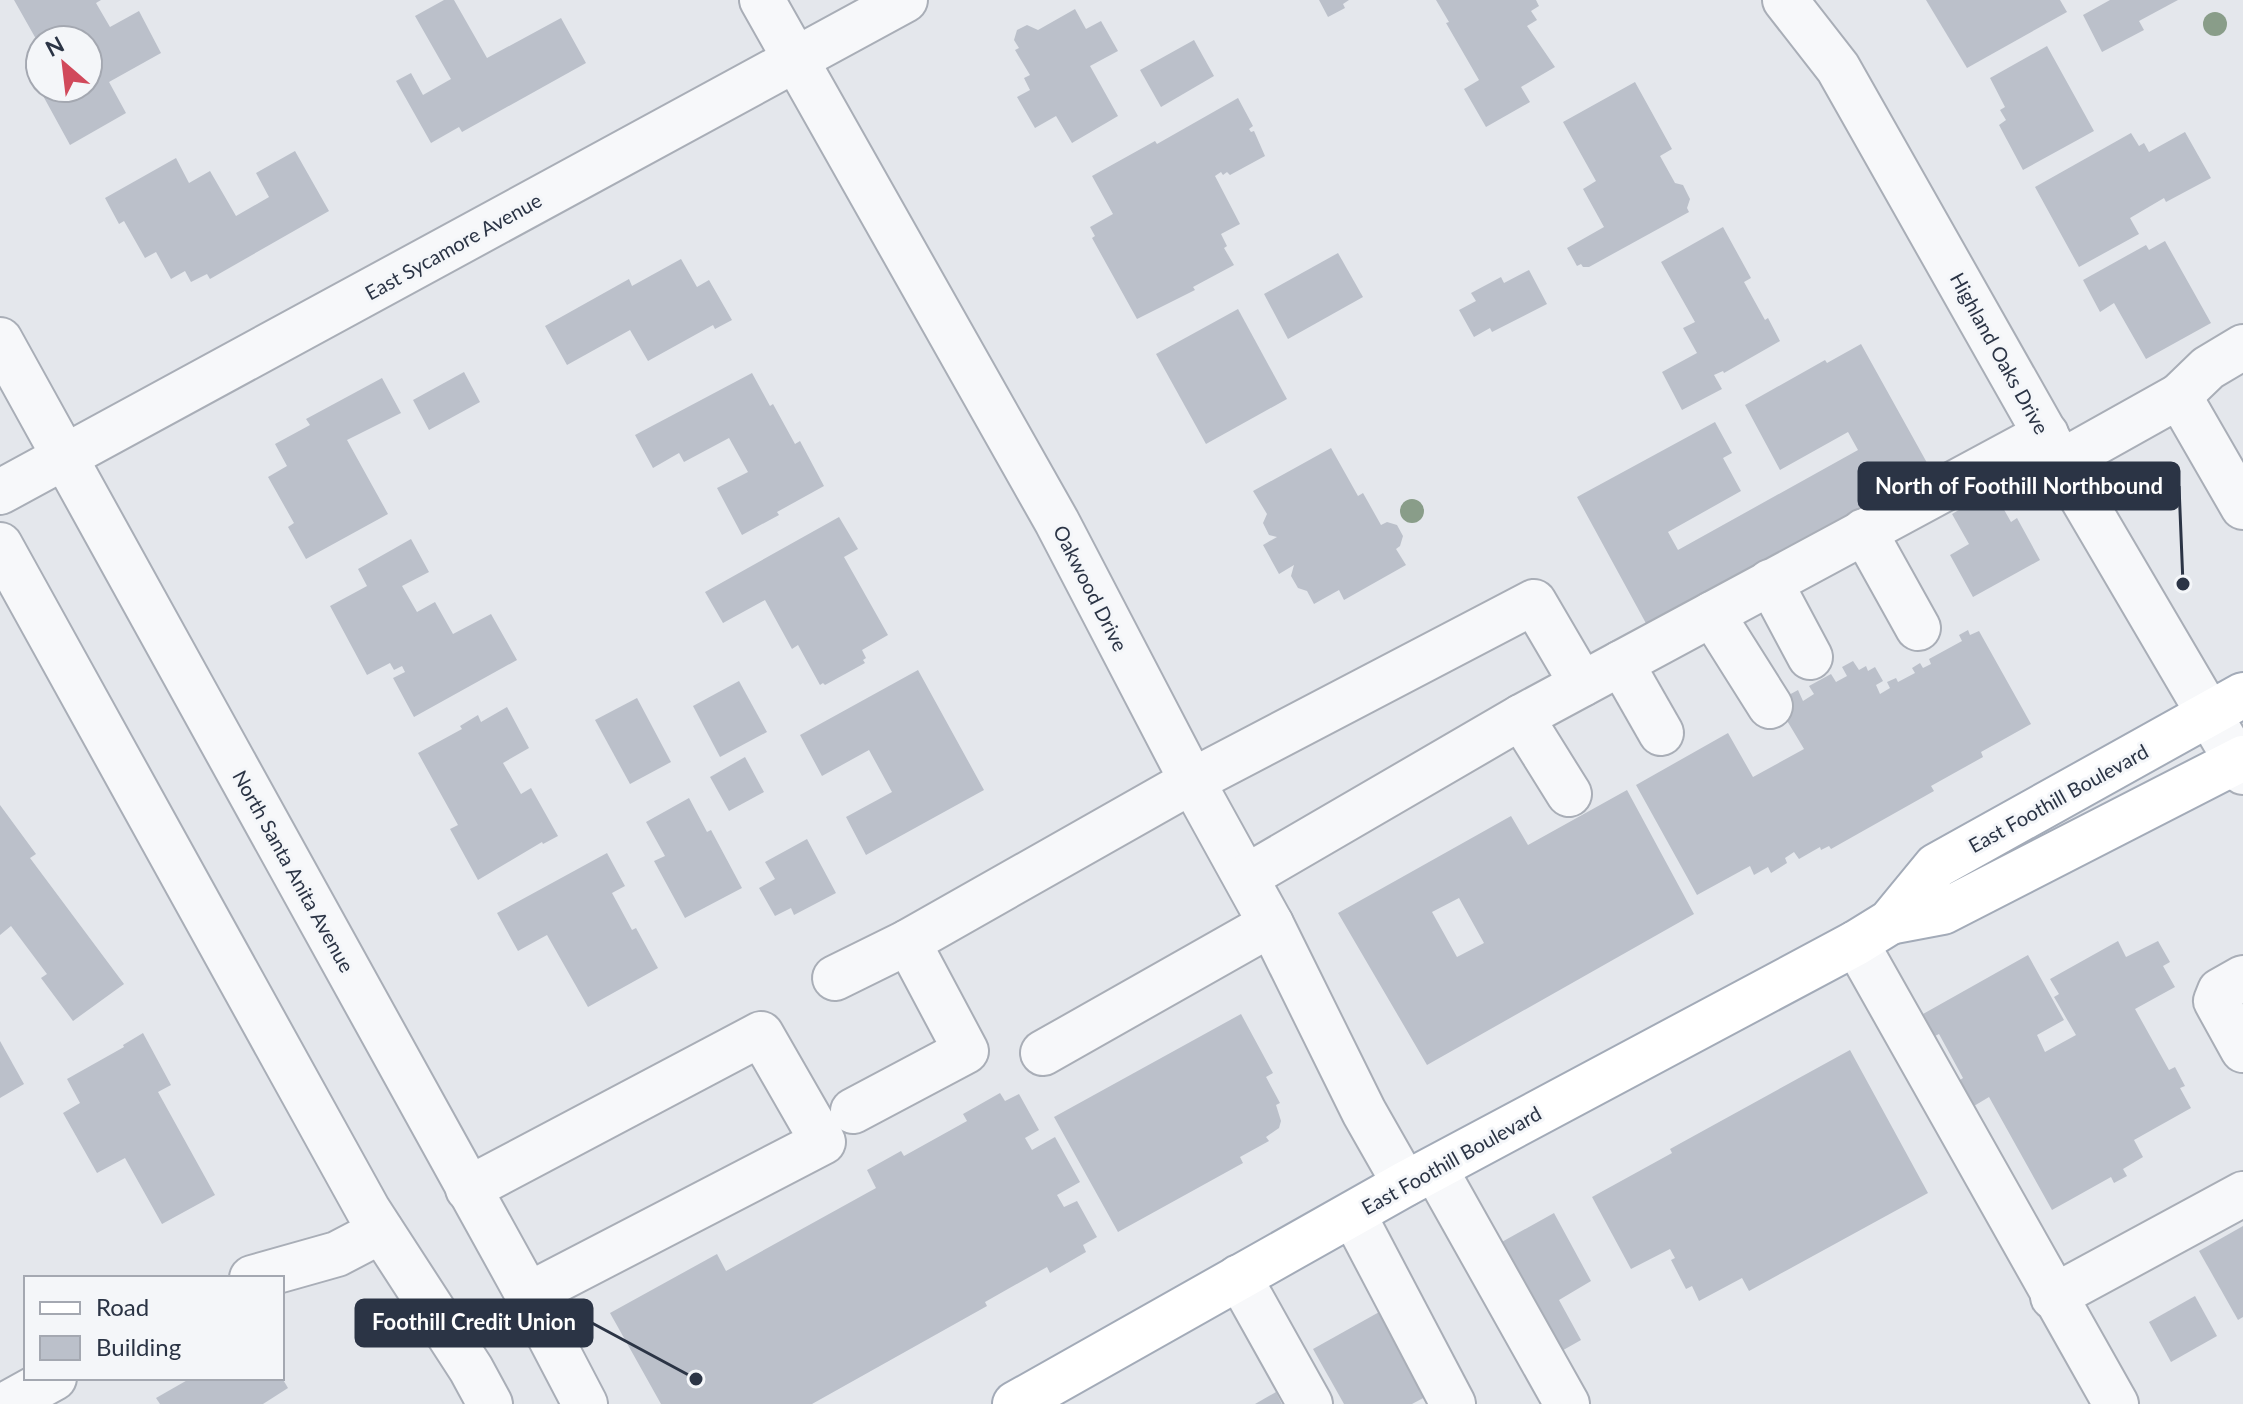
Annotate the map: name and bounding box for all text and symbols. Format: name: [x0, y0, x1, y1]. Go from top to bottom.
north arrow: [24, 24, 104, 104]
text: N: [41, 30, 68, 62]
street label: East Sycamore Avenue: [361, 187, 545, 305]
street label: Highland Oaks Drive: [1946, 268, 2054, 438]
callout: North of Foothill Northbound: [1859, 463, 2179, 509]
text: North of Foothill Northbound: [1875, 472, 2163, 499]
street label: Oakwood Drive: [1049, 521, 1133, 655]
street label: East Foothill Boulevard: [1964, 739, 2152, 857]
street label: North Santa Anita Avenue: [228, 766, 360, 976]
street label: East Foothill Boulevard: [1357, 1101, 1545, 1219]
legend: [24, 1276, 284, 1380]
text: Road: [96, 1292, 149, 1321]
callout: Foothill Credit Union: [356, 1300, 592, 1346]
text: Foothill Credit Union: [372, 1308, 576, 1335]
text: Building: [96, 1332, 181, 1361]

